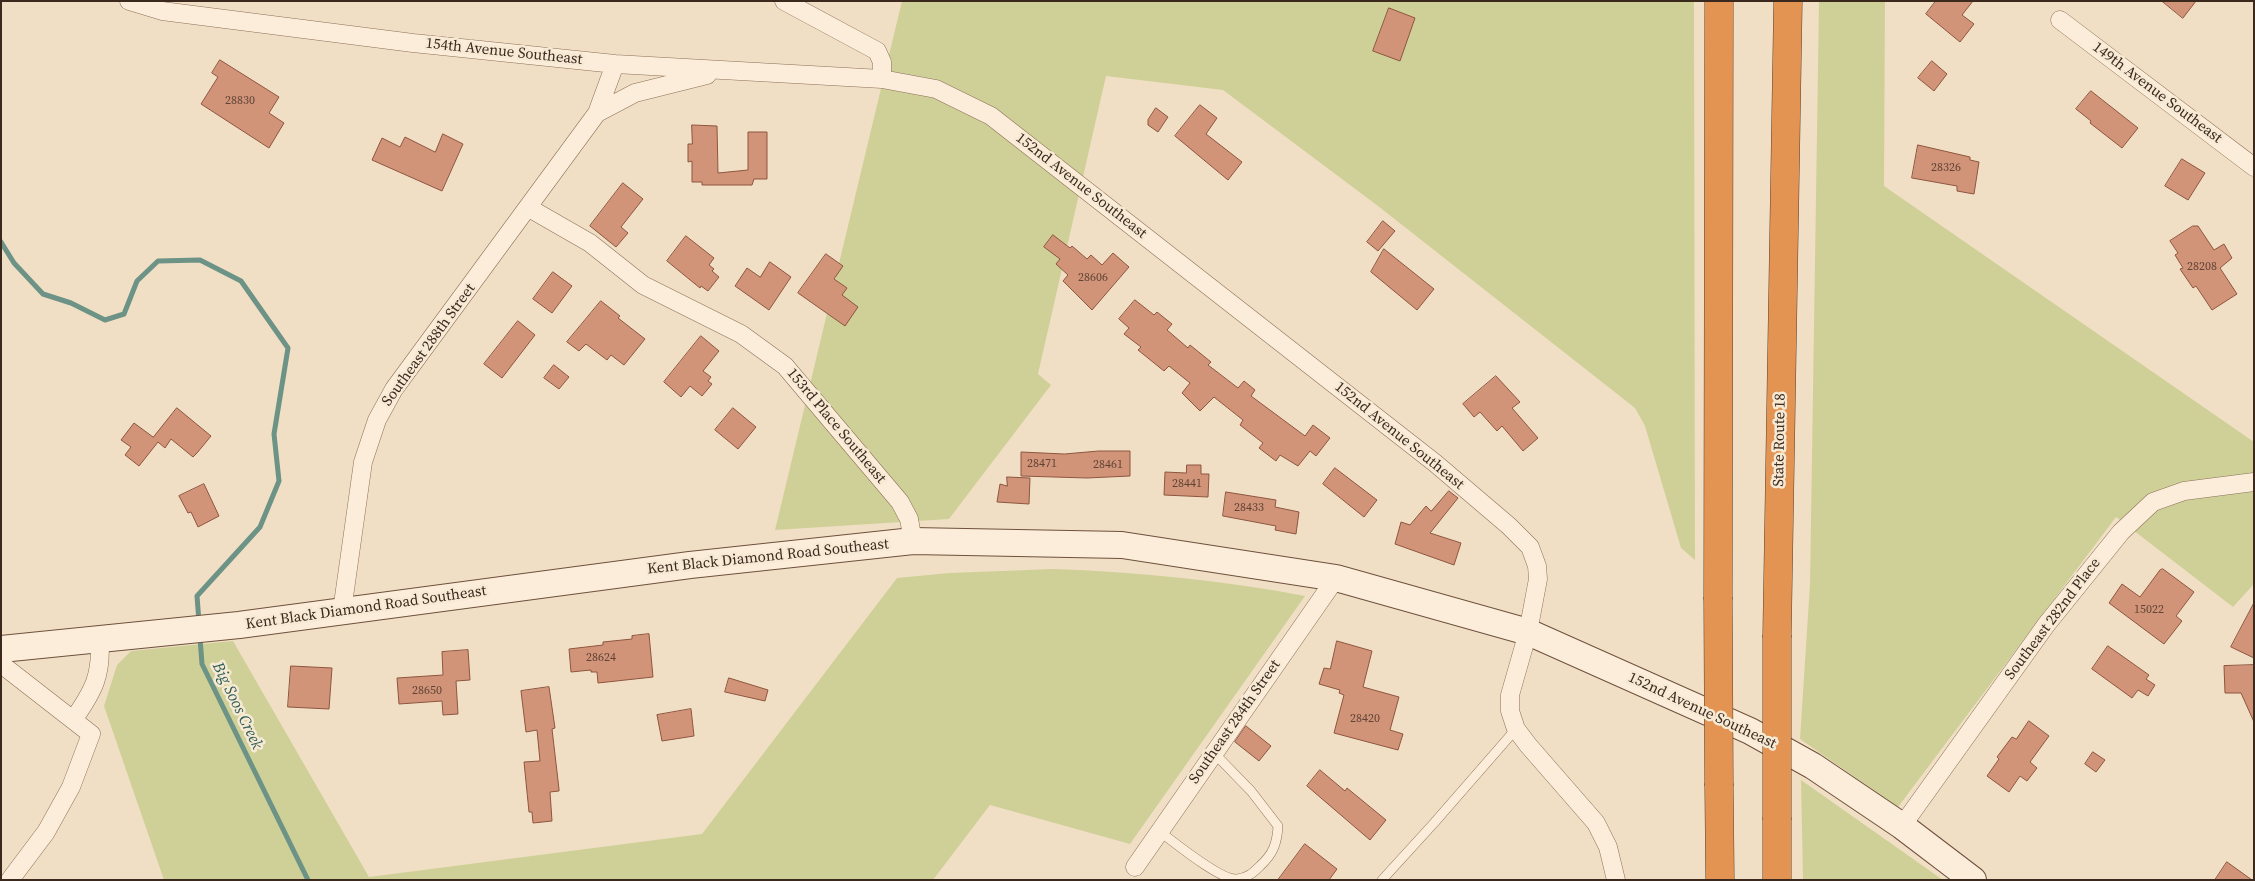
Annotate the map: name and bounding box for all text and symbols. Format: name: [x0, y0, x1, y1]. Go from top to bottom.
street label: 154th Avenue Southeast: [425, 35, 583, 69]
street label: 149th Avenue Southeast: [2089, 38, 2225, 148]
house number: 28830: [225, 94, 255, 108]
street label: 152nd Avenue Southeast: [1012, 129, 1150, 243]
house number: 28326: [1931, 161, 1961, 175]
house number: 28208: [2187, 260, 2217, 274]
house number: 28606: [1078, 271, 1108, 285]
street label: Southeast 288th Street: [378, 280, 480, 410]
street label: 153rd Place Southeast: [783, 365, 889, 487]
street label: 152nd Avenue Southeast: [1331, 378, 1467, 494]
street label: State Route 18: [1770, 393, 1790, 487]
house number: 28471: [1027, 457, 1057, 471]
house number: 28461: [1093, 458, 1123, 472]
house number: 28441: [1172, 477, 1202, 491]
house number: 28433: [1234, 501, 1264, 515]
street label: Kent Black Diamond Road Southeast: [646, 535, 890, 579]
street label: Southeast 282nd Place: [2001, 555, 2105, 683]
street label: Kent Black Diamond Road Southeast: [245, 582, 487, 634]
house number: 15022: [2134, 603, 2164, 617]
house number: 28624: [586, 651, 616, 665]
street label: Southeast 284th Street: [1185, 657, 1285, 787]
water label: Big Soos Creek: [208, 659, 266, 753]
street label: 152nd Avenue Southeast: [1625, 669, 1779, 753]
house number: 28650: [412, 684, 442, 698]
house number: 28420: [1350, 712, 1380, 726]

